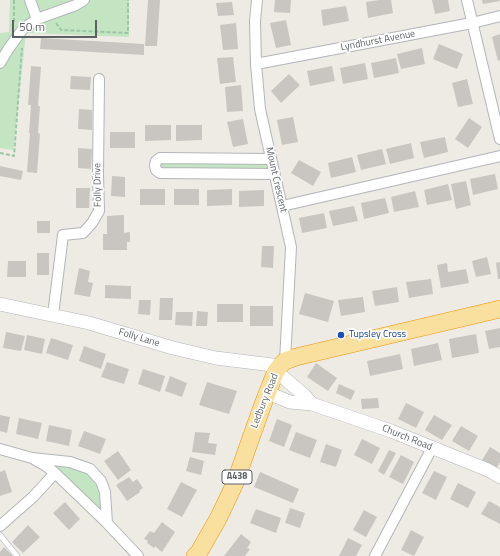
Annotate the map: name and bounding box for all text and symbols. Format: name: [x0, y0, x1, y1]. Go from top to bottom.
scale bar: [14, 12, 99, 38]
text: 50 m: [19, 17, 45, 36]
street label: Lyndhurst Avenue: [340, 28, 416, 54]
street label: Mount Crescent: [263, 146, 289, 214]
street label: Folly Drive: [92, 163, 104, 207]
street label: Folly Lane: [117, 326, 161, 350]
place label: Tupsley Cross: [349, 329, 406, 341]
marker: Tupsley Cross: [336, 330, 346, 340]
street label: Ledbury Road: [249, 372, 281, 430]
street label: Church Road: [380, 422, 434, 454]
road number: A438: [222, 470, 252, 484]

